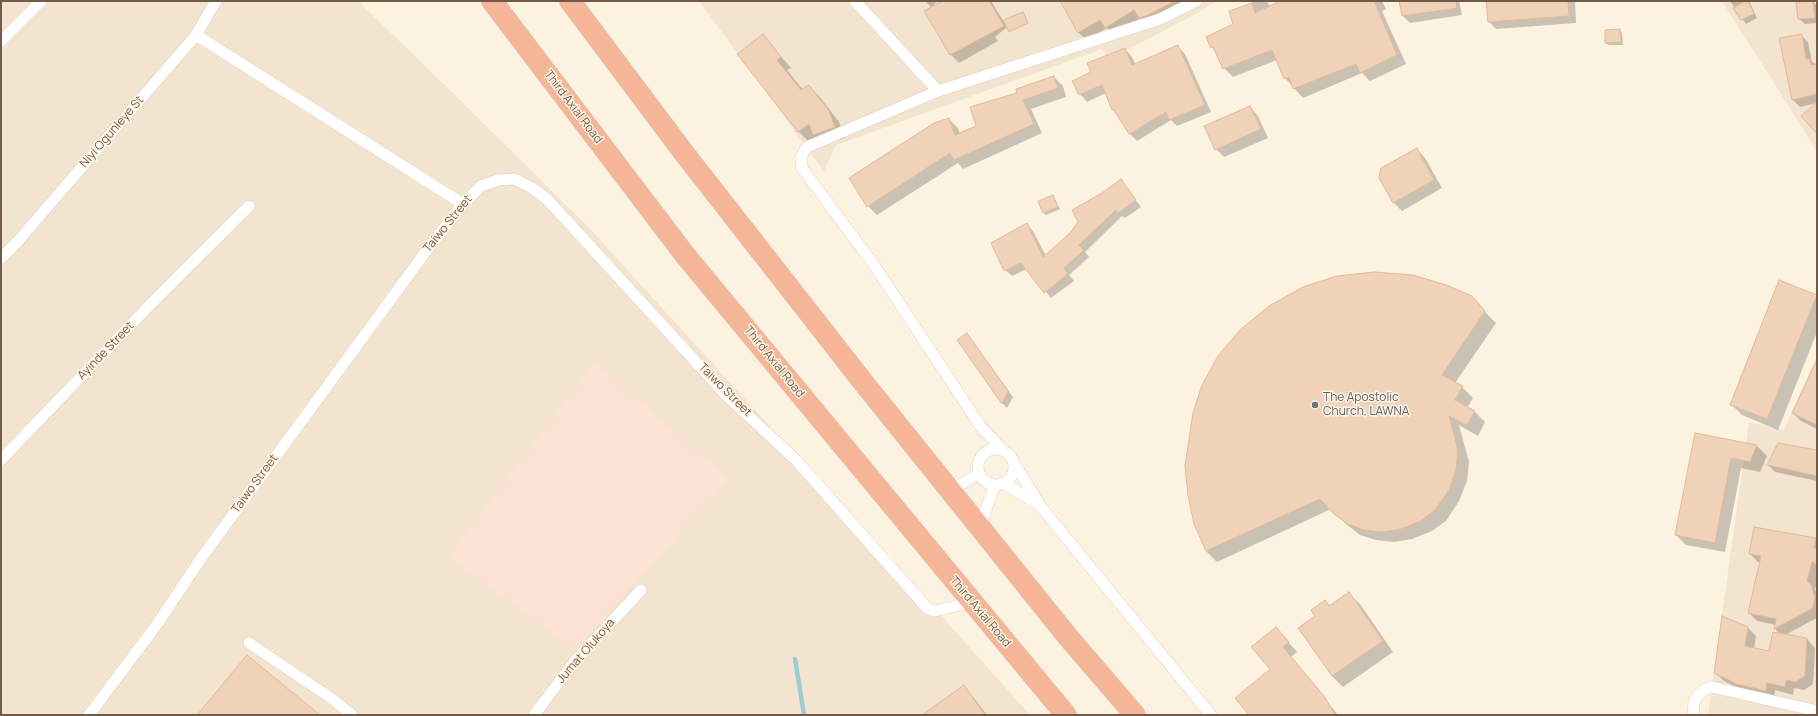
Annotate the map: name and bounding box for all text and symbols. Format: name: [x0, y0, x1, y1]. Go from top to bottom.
street label: Third Axial Road: [541, 68, 605, 146]
street label: Niyi Ogunleye St: [77, 93, 147, 171]
street label: Taiwo Street: [421, 192, 475, 256]
street label: Ayinde Street: [75, 319, 137, 383]
street label: Third Axial Road: [741, 323, 807, 401]
street label: Taiwo Street: [695, 360, 755, 420]
place label: The Apostolic Church, LAWNA: [1323, 391, 1409, 419]
marker: The Apostolic Church, LAWNA: [1310, 400, 1320, 410]
street label: Taiwo Street: [229, 452, 281, 516]
street label: Third Axial Road: [946, 574, 1014, 650]
street label: Jumat Olukoya: [554, 616, 618, 686]

